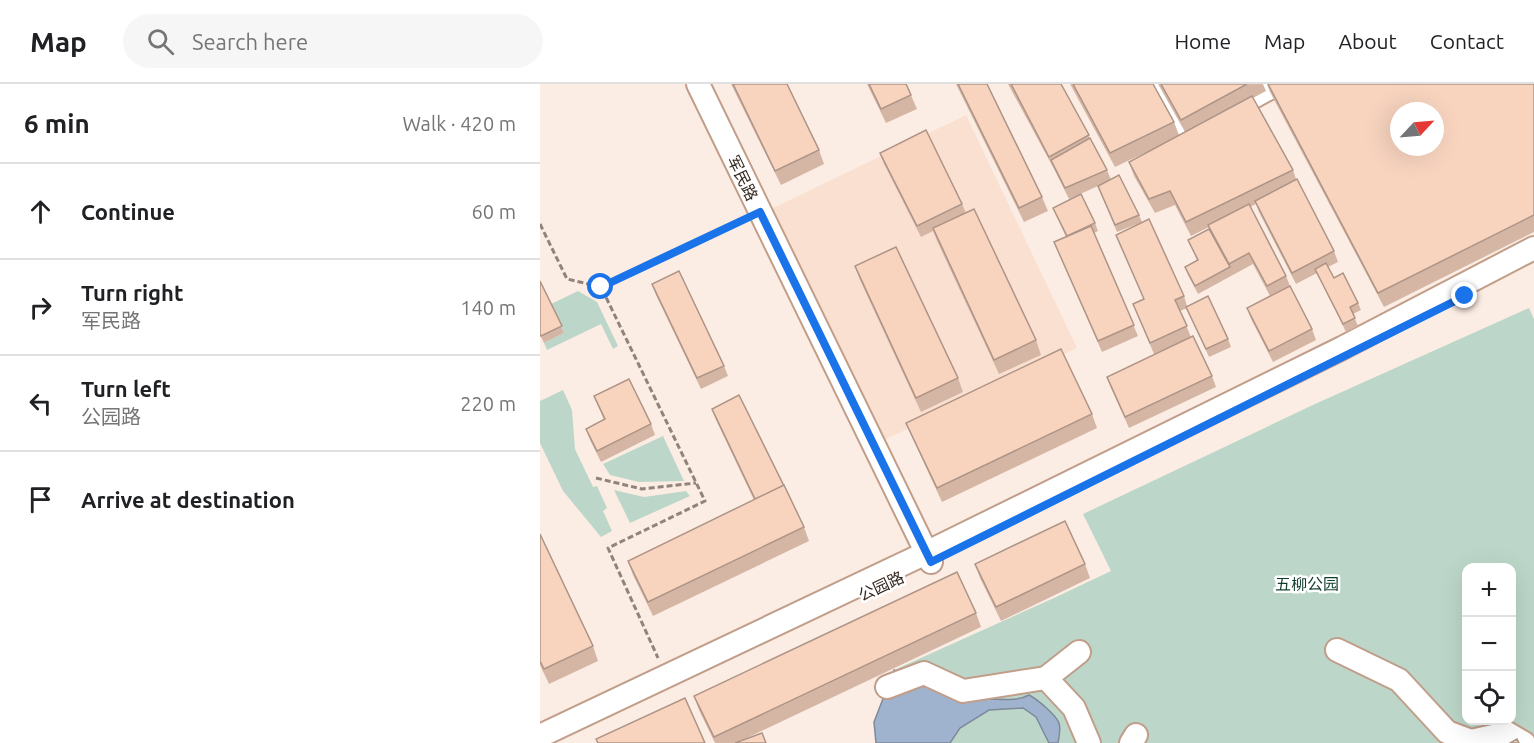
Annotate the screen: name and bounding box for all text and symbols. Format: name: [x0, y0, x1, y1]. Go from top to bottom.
search box: [123, 14, 543, 68]
icon: search: [144, 25, 177, 58]
text: Map: [30, 26, 87, 57]
text: Search here: [192, 29, 308, 54]
text: Home: [1174, 29, 1231, 53]
text: Map: [1264, 29, 1305, 53]
text: About: [1338, 29, 1397, 53]
text: Contact: [1430, 29, 1504, 53]
north arrow: [1390, 102, 1444, 156]
text: 6 min: [24, 109, 90, 138]
text: Walk · 420 m: [403, 112, 516, 135]
street label: 军民路: [724, 152, 762, 204]
icon: ahead: [24, 195, 57, 228]
text: Continue: [81, 199, 175, 224]
text: 60 m: [472, 200, 516, 223]
route start: [587, 273, 613, 299]
text: Turn right: [81, 280, 183, 305]
route end: [1451, 282, 1477, 308]
icon: right: [24, 291, 57, 324]
text: 140 m: [460, 296, 516, 319]
text: 军民路: [81, 309, 141, 332]
text: Turn left: [81, 376, 171, 401]
icon: left: [24, 387, 57, 420]
text: 220 m: [460, 392, 516, 415]
text: 公园路: [81, 405, 141, 428]
icon: arrive: [24, 483, 57, 516]
text: Arrive at destination: [81, 487, 295, 512]
map controls: [1462, 563, 1516, 725]
button: +: [1462, 563, 1516, 617]
street label: 公园路: [855, 568, 907, 604]
park label: 五柳公园: [1275, 575, 1339, 593]
button: −: [1462, 617, 1516, 671]
button: locate: [1462, 671, 1516, 725]

